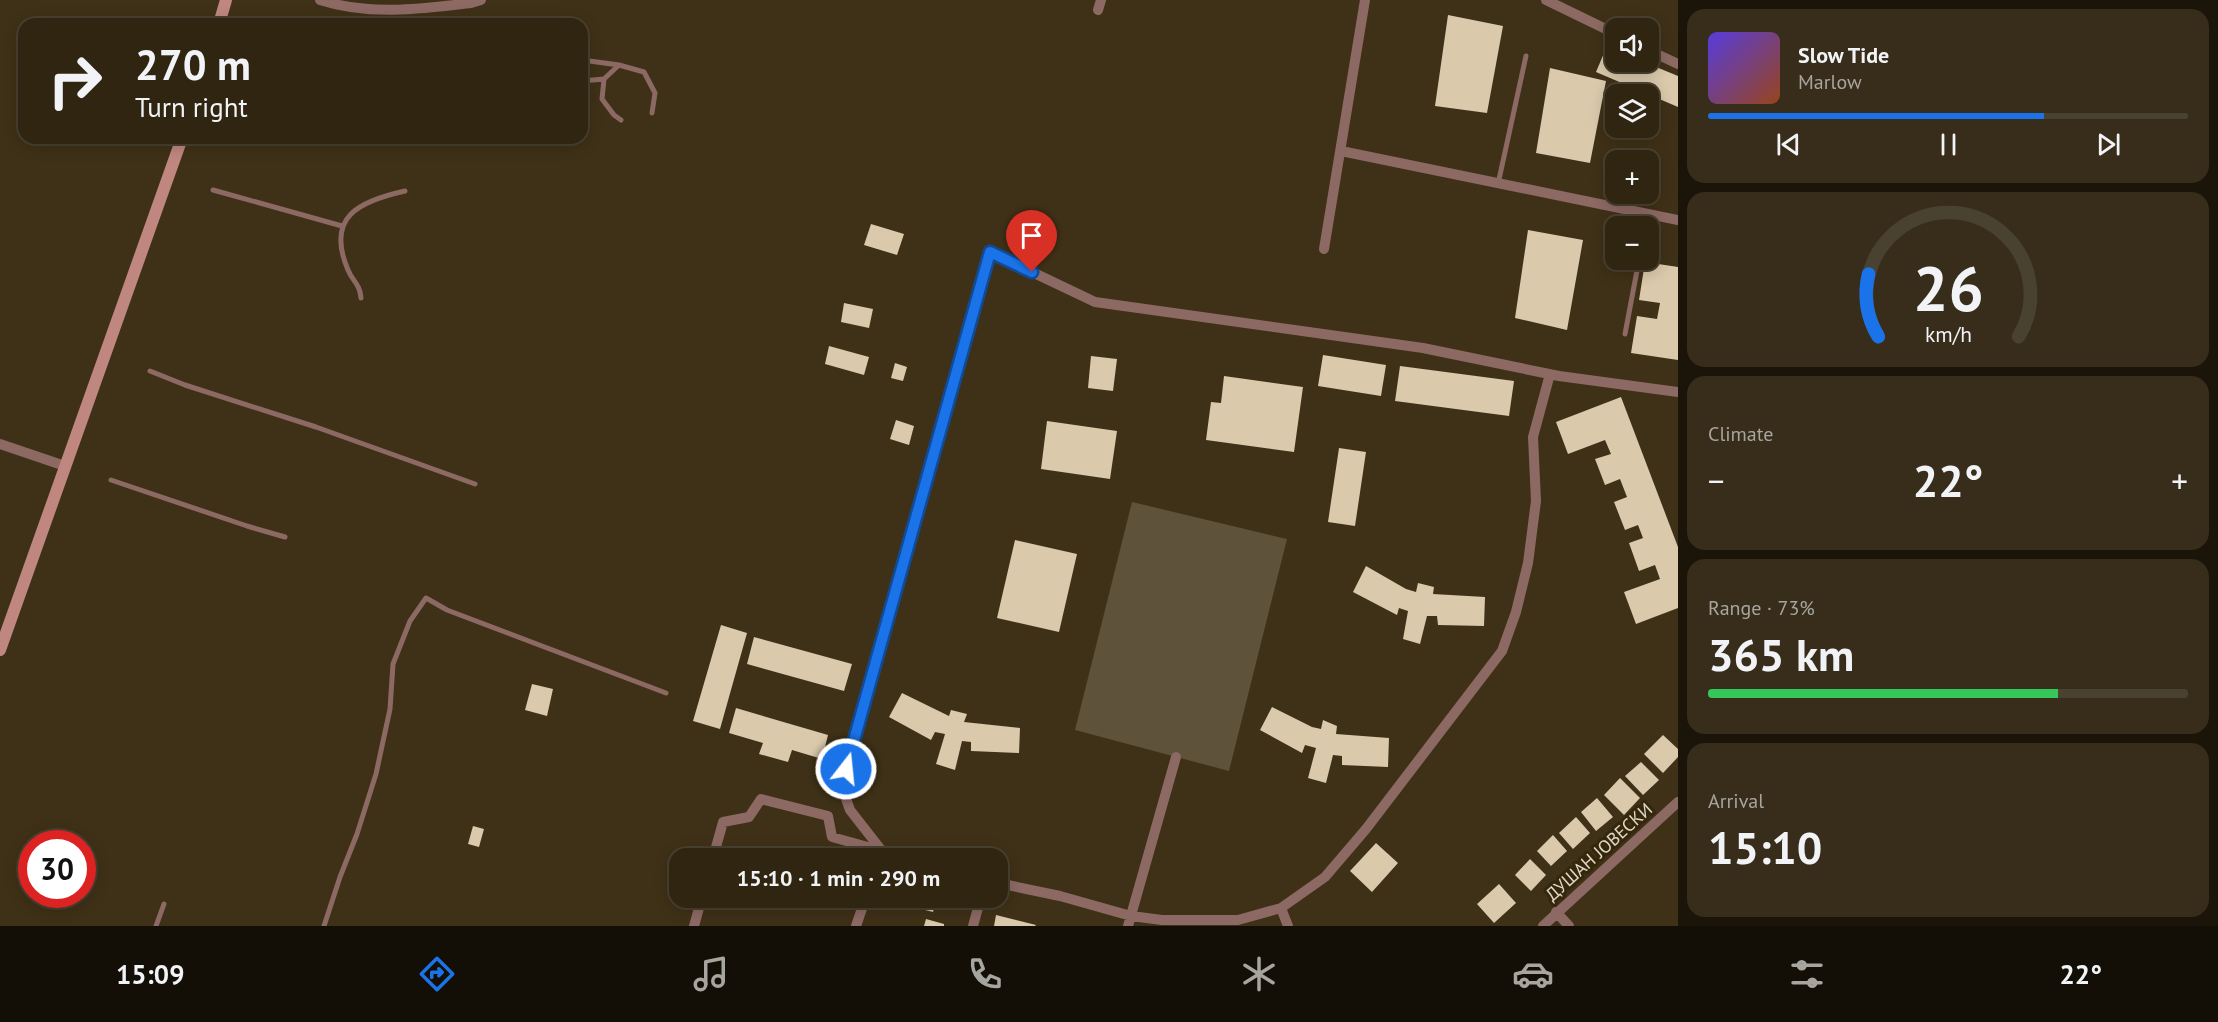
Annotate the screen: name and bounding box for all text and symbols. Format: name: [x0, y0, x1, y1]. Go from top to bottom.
map controls: [1605, 18, 1659, 270]
button: sound: [1605, 18, 1659, 72]
text: 270 m: [135, 37, 251, 92]
text: Slow Tide: [1798, 41, 1889, 69]
icon: right: [36, 42, 114, 120]
text: Marlow: [1798, 69, 1862, 95]
button: layers: [1605, 84, 1659, 138]
text: Turn right: [135, 90, 248, 124]
icon: previous: [1772, 128, 1805, 161]
icon: pause: [1932, 128, 1965, 161]
icon: next: [2092, 128, 2125, 161]
button: +: [1605, 150, 1659, 204]
pin: [1006, 210, 1057, 272]
button: −: [1605, 216, 1659, 270]
icon: arrive: [1015, 219, 1048, 252]
text: 26: [1913, 247, 1983, 328]
text: km/h: [1924, 320, 1971, 348]
text: Climate: [1708, 421, 1774, 447]
text: 22°: [1913, 451, 1983, 509]
text: −: [1708, 459, 1725, 502]
text: +: [2171, 459, 2188, 502]
text: Range · 73%: [1708, 595, 1815, 621]
text: 365 km: [1708, 625, 1854, 683]
position arrow: [814, 737, 878, 801]
text: Arrival: [1708, 788, 1764, 814]
street label: ДУШАН ЈОВЕСКИ: [1540, 798, 1657, 906]
text: 15:10: [1708, 818, 1822, 876]
speed limit sign: 30: [18, 830, 96, 908]
text: 15:10 · 1 min · 290 m: [737, 864, 940, 892]
icon: directions: [416, 953, 458, 995]
icon: music: [690, 953, 732, 995]
icon: phone: [964, 953, 1006, 995]
icon: climate: [1238, 953, 1280, 995]
icon: car: [1512, 953, 1554, 995]
icon: filters: [1786, 953, 1828, 995]
text: 15:09: [116, 957, 184, 991]
text: 22°: [2060, 957, 2102, 991]

